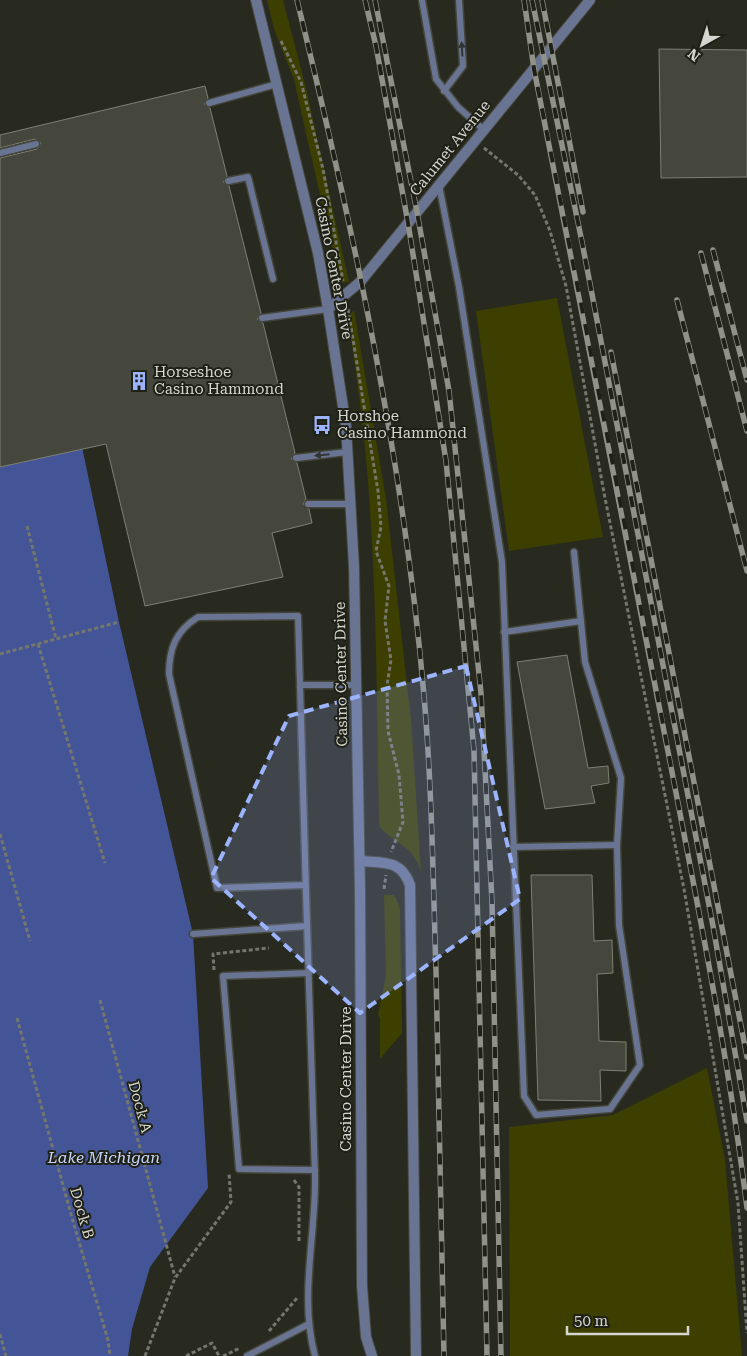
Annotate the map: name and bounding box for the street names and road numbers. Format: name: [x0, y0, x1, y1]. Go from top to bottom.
street label: Calumet Avenue: [406, 96, 494, 200]
street label: Casino Center Drive: [311, 195, 357, 341]
street label: Casino Center Drive: [331, 601, 351, 747]
street label: Casino Center Drive: [337, 1006, 355, 1152]
street label: Dock A: [124, 1079, 156, 1135]
street label: Dock B: [66, 1185, 98, 1241]

